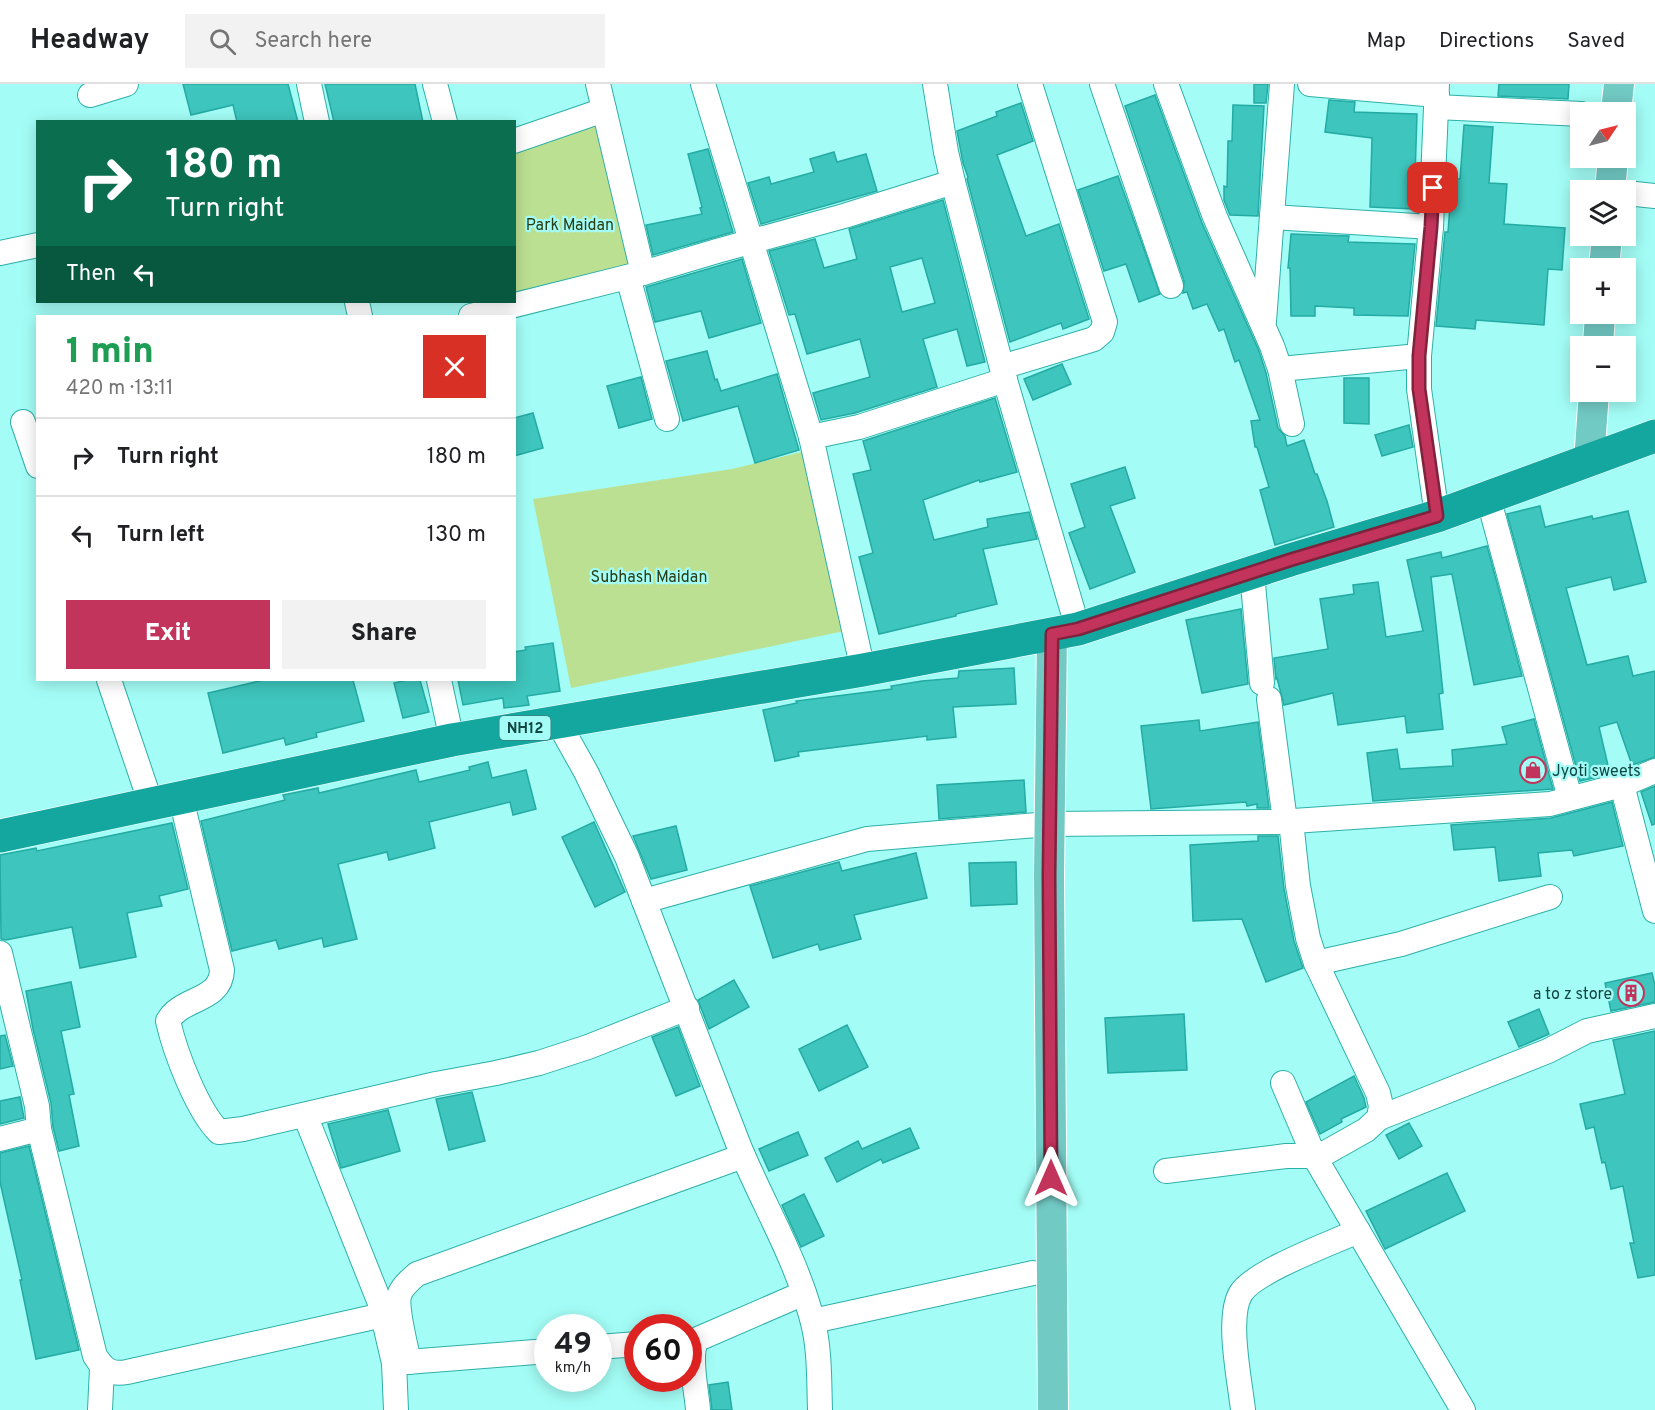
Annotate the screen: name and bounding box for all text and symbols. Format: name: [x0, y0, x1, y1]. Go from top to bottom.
search box: [185, 14, 605, 68]
text: Headway: [30, 23, 149, 59]
icon: search: [206, 25, 239, 58]
text: Search here: [254, 28, 372, 55]
text: Map: [1366, 28, 1406, 55]
text: Directions: [1439, 28, 1534, 55]
text: Saved: [1567, 28, 1625, 55]
north arrow: [1570, 102, 1636, 168]
map controls: [1570, 102, 1636, 402]
text: 180 m: [165, 140, 282, 193]
icon: right: [66, 144, 144, 222]
pin: [1407, 162, 1458, 213]
icon: arrive: [1416, 171, 1449, 204]
button: layers: [1570, 180, 1636, 246]
text: Turn right: [165, 192, 284, 226]
park label: Park Maidan: [526, 216, 614, 236]
icon: left: [128, 258, 161, 291]
button: +: [1570, 258, 1636, 324]
text: Then: [66, 261, 116, 288]
text: 1 min: [66, 330, 154, 376]
button: close: [423, 335, 486, 398]
button: −: [1570, 336, 1636, 402]
text: 420 m · 13:11: [66, 376, 173, 402]
icon: right: [66, 441, 99, 474]
text: Turn right: [117, 444, 219, 471]
text: 180 m: [427, 444, 486, 471]
icon: left: [66, 519, 99, 552]
text: Turn left: [117, 522, 205, 549]
text: 130 m: [427, 522, 486, 549]
park label: Subhash Maidan: [591, 568, 707, 588]
button: Exit: [66, 600, 270, 669]
button: Share: [282, 600, 486, 669]
road number: NH12: [500, 716, 550, 740]
shop icon: Jyoti sweets: [1518, 755, 1548, 785]
place label: Jyoti sweets: [1552, 762, 1641, 782]
building icon: a to z store: [1616, 978, 1646, 1008]
place label: a to z store: [1533, 985, 1612, 1005]
position arrow: [1019, 1146, 1083, 1210]
speed limit sign: 60: [624, 1314, 702, 1392]
text: 49: [554, 1327, 592, 1364]
text: km/h: [555, 1359, 591, 1378]

